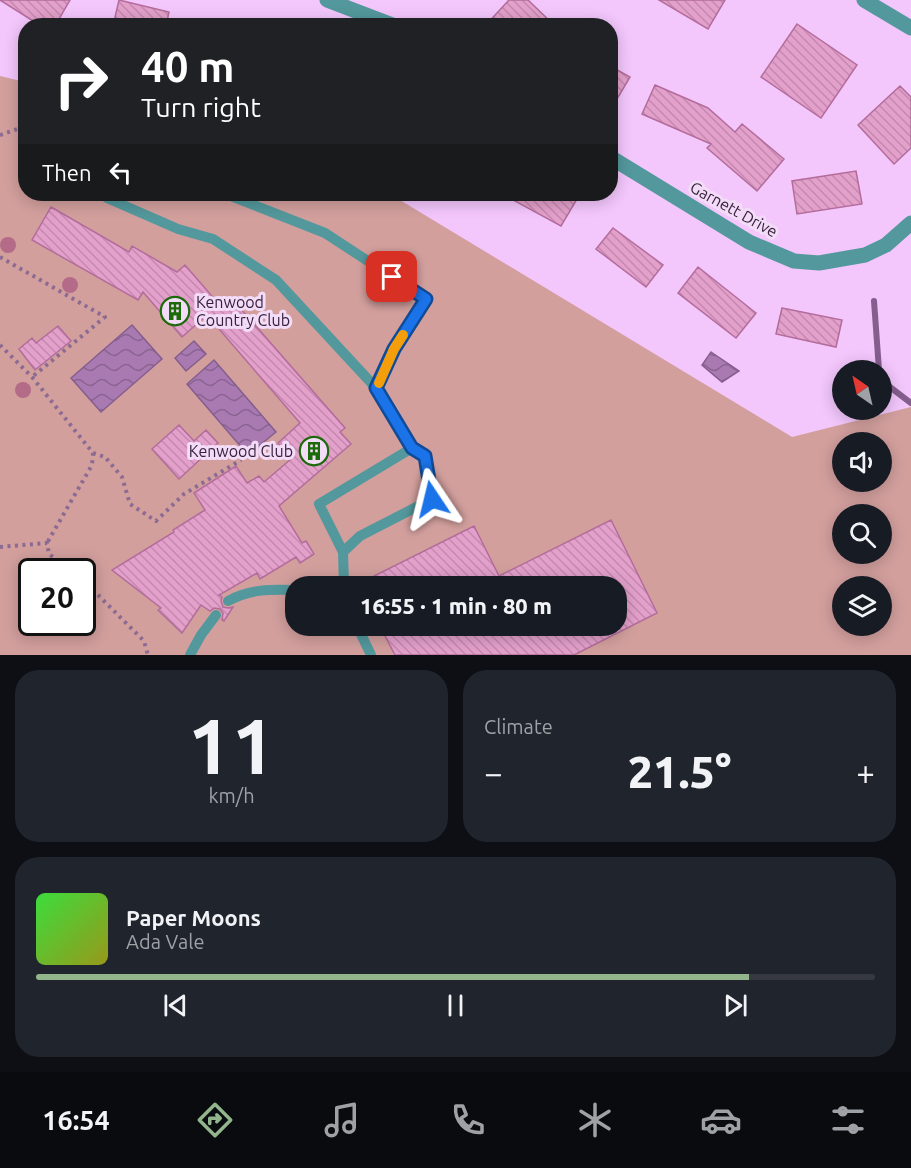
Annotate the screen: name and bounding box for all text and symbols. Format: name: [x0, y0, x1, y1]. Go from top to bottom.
icon: right: [42, 42, 120, 120]
text: 40 m: [141, 43, 235, 90]
text: Turn right: [141, 92, 261, 122]
icon: left: [104, 156, 137, 189]
text: Then: [42, 160, 92, 185]
street label: Garnett Drive: [687, 178, 781, 240]
pin: [366, 251, 417, 302]
icon: arrive: [375, 260, 408, 293]
place label: Kenwood Country Club: [196, 293, 290, 329]
building icon: Kenwood Country Club: [159, 295, 191, 327]
north arrow: [832, 360, 892, 420]
map controls: [832, 360, 892, 636]
button: sound: [832, 432, 892, 492]
building icon: Kenwood Club: [298, 435, 330, 467]
place label: Kenwood Club: [189, 442, 293, 460]
position arrow: [400, 467, 464, 531]
button: search: [832, 504, 892, 564]
speed limit sign: 20: [18, 558, 96, 636]
button: layers: [832, 576, 892, 636]
text: 16:55 · 1 min · 80 m: [360, 593, 552, 618]
text: 11: [188, 701, 275, 789]
text: Climate: [484, 715, 553, 738]
text: 21.5°: [628, 746, 731, 797]
text: −: [484, 754, 503, 791]
text: +: [856, 754, 875, 791]
text: km/h: [208, 784, 255, 807]
text: Paper Moons: [126, 905, 261, 930]
text: Ada Vale: [126, 930, 204, 953]
icon: previous: [159, 989, 192, 1022]
icon: pause: [439, 989, 472, 1022]
icon: next: [719, 989, 752, 1022]
icon: directions: [194, 1099, 236, 1141]
icon: music: [321, 1099, 363, 1141]
icon: phone: [447, 1099, 489, 1141]
icon: climate: [574, 1099, 616, 1141]
icon: car: [700, 1099, 742, 1141]
icon: filters: [827, 1099, 869, 1141]
text: 16:54: [42, 1105, 110, 1135]

